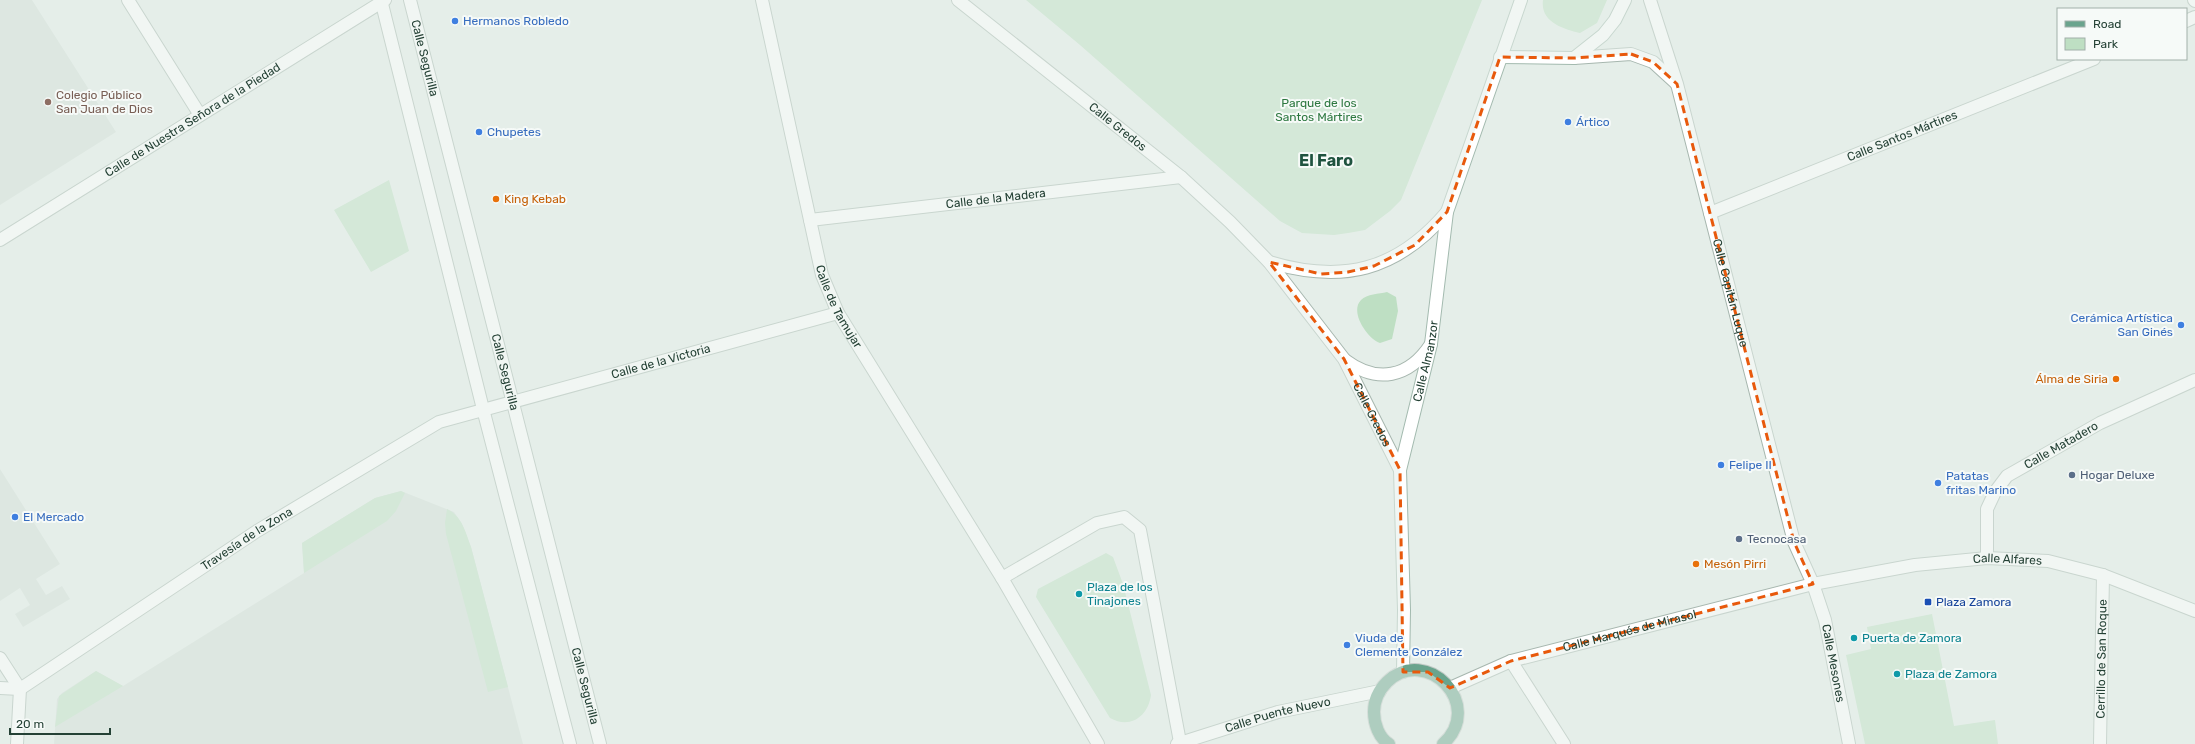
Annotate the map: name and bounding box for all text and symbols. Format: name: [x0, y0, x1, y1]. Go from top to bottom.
legend: [2057, 8, 2187, 60]
place label: Hermanos Robledo: [463, 14, 569, 28]
marker: Hermanos Robledo: [450, 16, 460, 26]
text: Road: [2093, 17, 2121, 31]
street label: Calle Segurilla: [408, 18, 441, 98]
text: Park: [2093, 37, 2119, 51]
street label: Calle de Nuestra Señora de la Piedad: [102, 60, 283, 180]
place label: Colegio Público San Juan de Dios: [56, 88, 153, 116]
park label: Parque de los Santos Mártires: [1275, 96, 1363, 124]
marker: Colegio Público San Juan de Dios: [43, 97, 53, 107]
street label: Calle Gredos: [1086, 100, 1149, 154]
street label: Calle Santos Mártires: [1845, 108, 1959, 164]
place label: Ártico: [1576, 115, 1610, 129]
marker: Ártico: [1563, 117, 1573, 127]
place label: Chupetes: [487, 125, 541, 139]
marker: Chupetes: [474, 127, 484, 137]
district label: El Faro: [1299, 151, 1353, 170]
street label: Calle de la Madera: [945, 186, 1047, 211]
place label: King Kebab: [504, 192, 566, 206]
marker: King Kebab: [491, 194, 501, 204]
street label: Calle Capitán Luque: [1710, 237, 1751, 349]
street label: Calle de Tamujar: [813, 264, 865, 351]
place label: Cerámica Artística San Ginés: [2071, 311, 2173, 339]
street label: Calle Almanzor: [1410, 319, 1441, 403]
marker: Cerámica Artística San Ginés: [2176, 320, 2186, 330]
street label: Calle Segurilla: [488, 332, 522, 412]
street label: Calle de la Victoria: [610, 341, 712, 382]
place label: Álma de Siria: [2036, 372, 2108, 386]
marker: Álma de Siria: [2111, 374, 2121, 384]
street label: Calle Gredos: [1350, 380, 1394, 449]
street label: Calle Matadero: [2022, 419, 2101, 472]
place label: Felipe II: [1729, 458, 1772, 472]
marker: Felipe II: [1716, 460, 1726, 470]
place label: Hogar Deluxe: [2080, 468, 2155, 482]
place label: Patatas fritas Marino: [1946, 469, 2016, 497]
marker: Hogar Deluxe: [2067, 470, 2077, 480]
marker: Patatas fritas Marino: [1933, 478, 1943, 488]
street label: Travesía de la Zona: [198, 504, 295, 573]
place label: El Mercado: [23, 510, 84, 524]
marker: El Mercado: [10, 512, 20, 522]
place label: Tecnocasa: [1747, 532, 1806, 546]
marker: Tecnocasa: [1734, 534, 1744, 544]
street label: Calle Alfares: [1972, 551, 2042, 568]
place label: Mesón Pirri: [1704, 557, 1766, 571]
marker: Mesón Pirri: [1691, 559, 1701, 569]
place label: Plaza de los Tinajones: [1087, 580, 1153, 608]
marker: Plaza de los Tinajones: [1074, 589, 1084, 599]
place label: Plaza Zamora: [1936, 595, 2011, 609]
marker: Plaza Zamora: [1923, 597, 1933, 607]
street label: Cerrillo de San Roque: [2093, 599, 2110, 719]
street label: Calle Marqués de Mirasol: [1561, 607, 1698, 655]
street label: Calle Mesones: [1819, 623, 1848, 704]
place label: Viuda de Clemente González: [1355, 631, 1462, 659]
place label: Puerta de Zamora: [1862, 631, 1962, 645]
marker: Puerta de Zamora: [1849, 633, 1859, 643]
marker: Viuda de Clemente González: [1342, 640, 1352, 650]
street label: Calle Segurilla: [569, 646, 602, 726]
place label: Plaza de Zamora: [1905, 667, 1997, 681]
marker: Plaza de Zamora: [1892, 669, 1902, 679]
street label: Calle Puente Nuevo: [1223, 694, 1332, 735]
scale bar: [10, 710, 110, 736]
text: 20 m: [16, 717, 44, 731]

